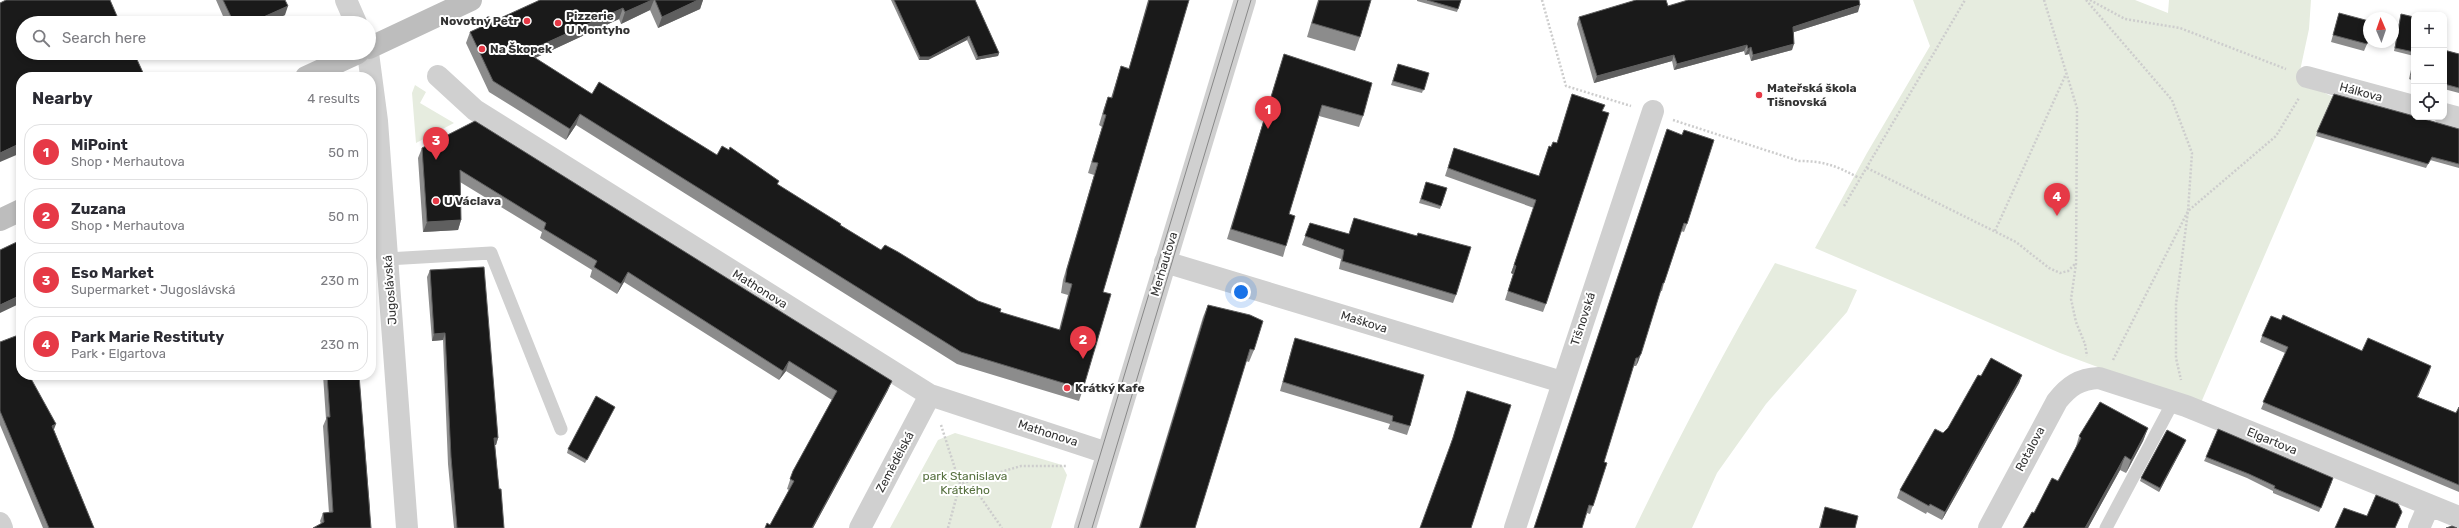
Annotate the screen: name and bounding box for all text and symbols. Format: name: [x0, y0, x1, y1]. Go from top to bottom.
place label: Pizzerie U Montyho: [566, 9, 630, 37]
north arrow: [2363, 12, 2399, 48]
map controls: [2411, 12, 2447, 120]
button: +: [2411, 12, 2447, 48]
place label: Novotný Petr: [440, 14, 520, 28]
search box: [16, 16, 376, 60]
marker: Novotný Petr: [522, 16, 532, 26]
marker: Pizzerie U Montyho: [553, 18, 563, 28]
icon: search: [30, 27, 52, 49]
text: Search here: [62, 29, 146, 47]
place label: Na Škopek: [490, 42, 552, 56]
marker: Na Škopek: [477, 44, 487, 54]
button: −: [2411, 48, 2447, 84]
street label: Hálkova: [2338, 80, 2384, 104]
place label: Mateřská škola Tišnovská: [1767, 81, 1857, 109]
button: locate: [2411, 84, 2447, 120]
text: Nearby: [32, 88, 93, 108]
marker: Mateřská škola Tišnovská: [1754, 90, 1764, 100]
text: 4 results: [307, 91, 360, 106]
pin: 1: [1255, 96, 1281, 129]
pin: 3: [423, 127, 449, 160]
text: MiPoint: [71, 136, 128, 154]
text: 1: [43, 145, 49, 160]
text: 50 m: [328, 145, 359, 160]
text: Shop · Merhautova: [71, 154, 185, 169]
pin: 4: [2044, 183, 2070, 216]
place label: U Václava: [444, 194, 501, 208]
marker: U Václava: [431, 196, 441, 206]
text: Zuzana: [71, 200, 126, 218]
text: 2: [42, 209, 50, 224]
text: 50 m: [328, 209, 359, 224]
text: Shop · Merhautova: [71, 218, 185, 233]
street label: Merhautova: [1148, 230, 1180, 298]
street label: Jugoslávská: [381, 255, 399, 325]
text: Eso Market: [71, 264, 154, 282]
street label: Mathonova: [730, 267, 790, 311]
text: 3: [42, 273, 50, 288]
text: 230 m: [321, 273, 359, 288]
text: Supermarket · Jugoslávská: [71, 282, 235, 297]
your location: [1231, 282, 1251, 302]
street label: Tišnovská: [1568, 291, 1598, 347]
street label: Maškova: [1339, 308, 1389, 336]
pin: 2: [1070, 326, 1096, 359]
text: Park Marie Restituty: [71, 328, 224, 346]
text: 4: [42, 337, 50, 352]
text: 230 m: [321, 337, 359, 352]
text: Park · Elgartova: [71, 346, 166, 361]
place label: Krátký Kafe: [1075, 381, 1145, 395]
marker: Krátký Kafe: [1062, 383, 1072, 393]
street label: Mathonova: [1016, 417, 1080, 449]
street label: Rotalova: [2012, 424, 2048, 474]
street label: Elgartova: [2245, 425, 2299, 457]
street label: Zemědělská: [873, 429, 917, 495]
park label: park Stanislava Krátkého: [923, 469, 1007, 497]

